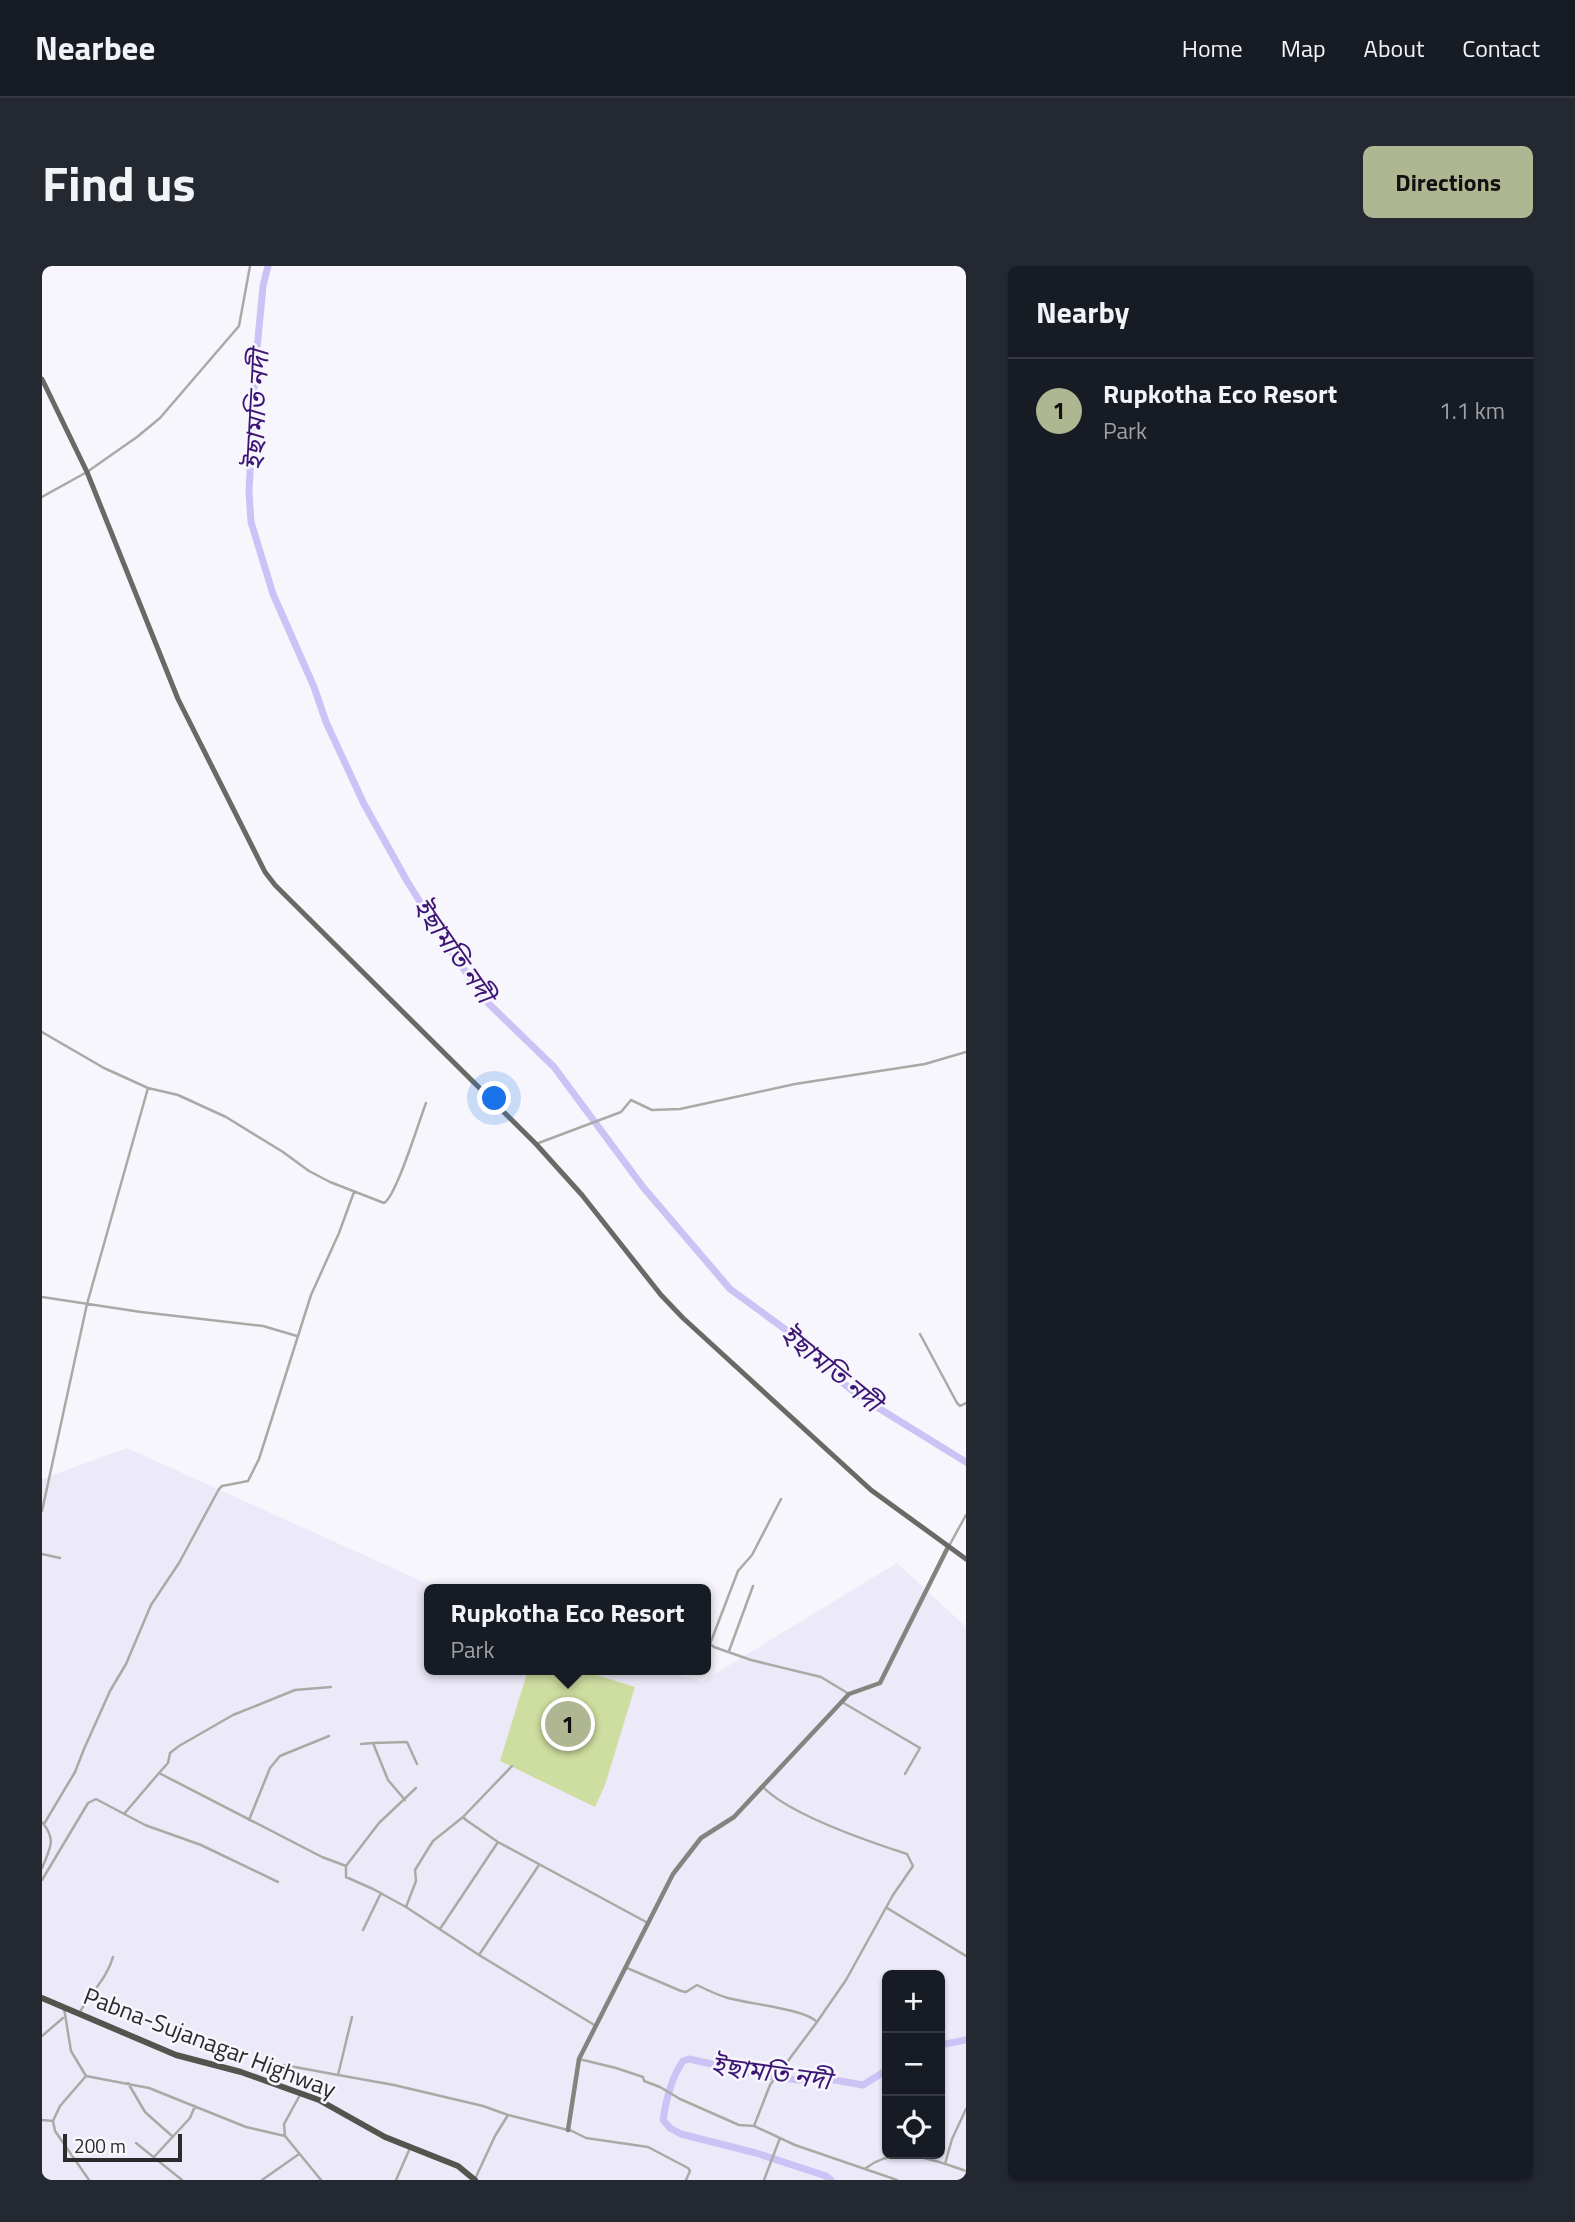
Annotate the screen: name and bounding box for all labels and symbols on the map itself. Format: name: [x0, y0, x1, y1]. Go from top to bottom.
water label: ইছামতি নদী: [233, 344, 279, 471]
water label: ইছামতি নদী: [403, 889, 507, 1015]
your location: [477, 1081, 511, 1115]
water label: ইছামতি নদী: [772, 1315, 894, 1424]
pin: 1: [545, 1698, 591, 1750]
street label: Pabna-Sujanagar Highway: [79, 1977, 342, 2107]
water label: ইছামতি নদী: [709, 2044, 838, 2100]
scale bar: [63, 2131, 182, 2163]

